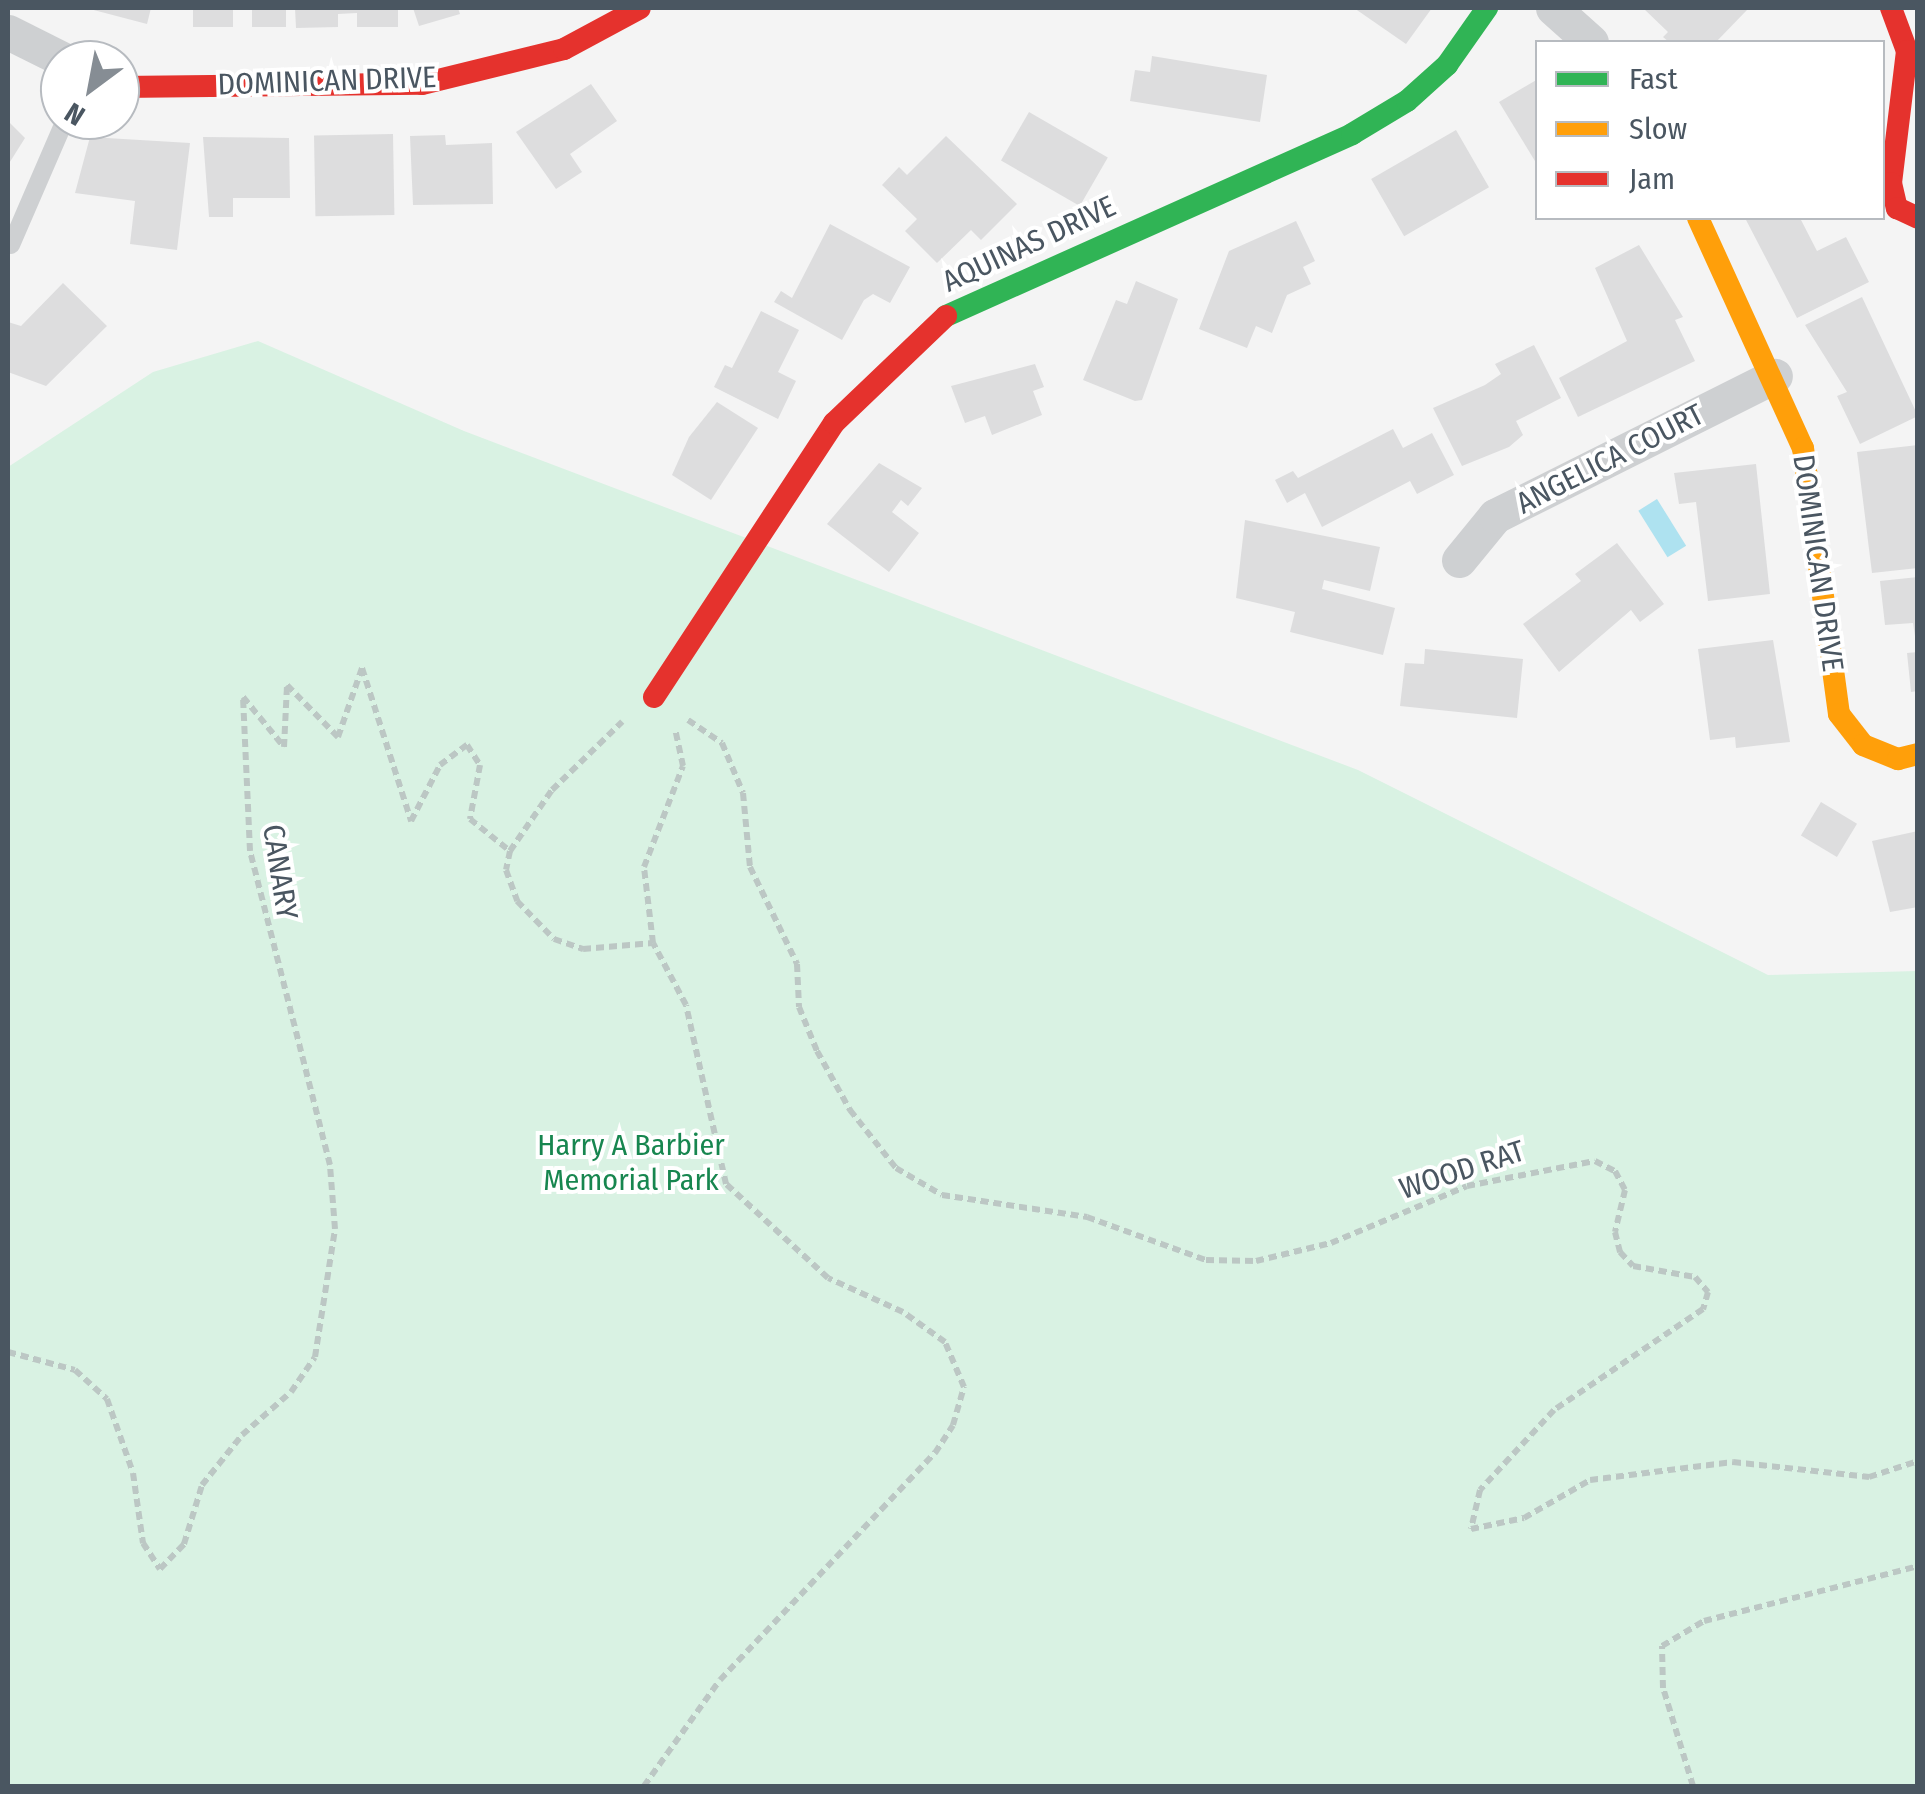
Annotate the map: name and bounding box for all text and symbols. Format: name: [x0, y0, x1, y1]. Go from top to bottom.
north arrow: [40, 40, 140, 140]
legend: [1535, 40, 1885, 220]
street label: DOMINICAN DRIVE: [217, 59, 437, 103]
text: Fast: [1629, 61, 1677, 97]
text: N: [59, 96, 91, 133]
text: Slow: [1629, 111, 1687, 147]
text: Jam: [1629, 161, 1675, 197]
street label: AQUINAS DRIVE: [937, 188, 1121, 300]
street label: ANGELICA COURT: [1510, 396, 1710, 522]
street label: DOMINICAN DRIVE: [1785, 452, 1851, 674]
street label: CANARY: [255, 822, 305, 922]
park label: Harry A Barbier Memorial Park: [537, 1127, 725, 1198]
street label: WOOD RAT: [1395, 1133, 1529, 1207]

